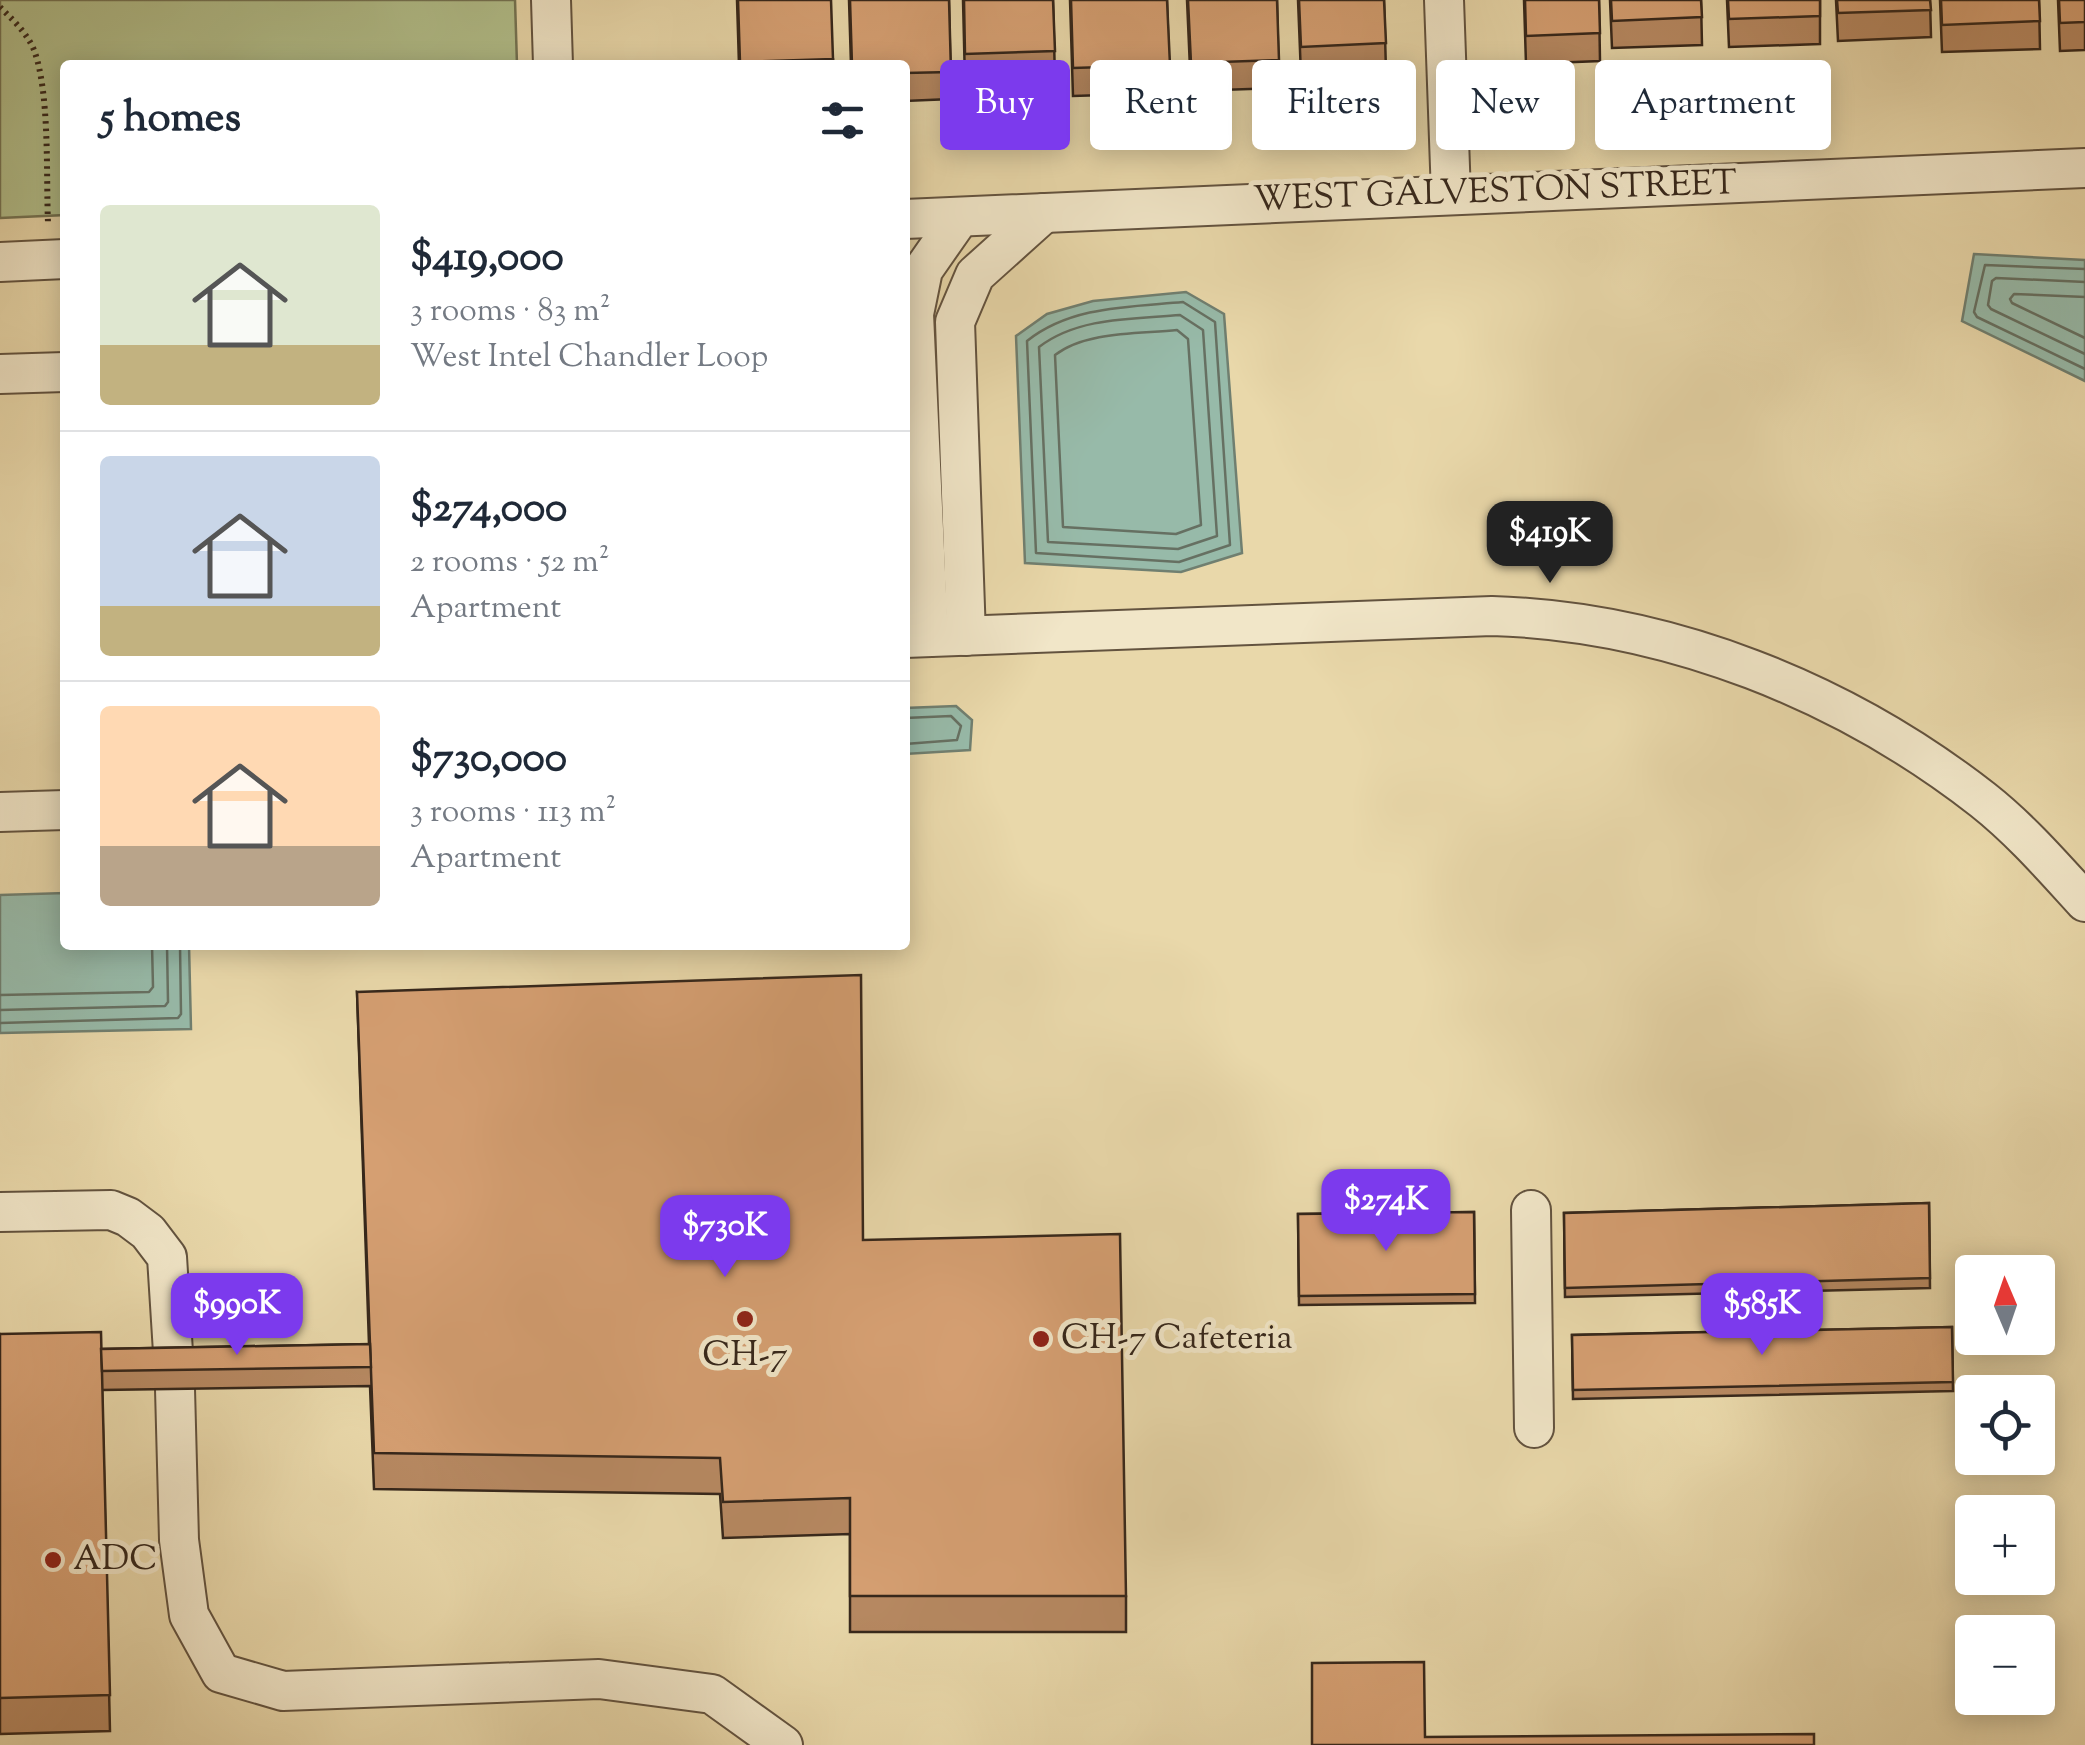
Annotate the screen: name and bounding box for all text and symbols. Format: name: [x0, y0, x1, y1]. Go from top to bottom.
chip: Buy: [940, 60, 1070, 150]
chip: Rent: [1090, 60, 1232, 150]
chip: Filters: [1252, 60, 1416, 150]
chip: New: [1436, 60, 1575, 150]
chip: Apartment: [1595, 60, 1831, 150]
text: 5 homes: [100, 90, 241, 150]
icon: filters: [815, 93, 870, 148]
street label: WEST GALVESTON STREET: [1252, 159, 1738, 227]
text: $419,000: [410, 229, 564, 289]
icon: home: [180, 245, 300, 365]
text: 3 rooms · 83 m²: [410, 289, 610, 335]
text: West Intel Chandler Loop: [410, 335, 768, 381]
text: $274,000: [410, 480, 567, 540]
icon: home: [180, 496, 300, 616]
pin: $419K: [1480, 501, 1620, 586]
text: $419K: [1509, 510, 1591, 556]
text: 2 rooms · 52 m²: [410, 540, 610, 586]
text: Apartment: [410, 586, 561, 632]
text: $730,000: [410, 730, 567, 790]
icon: home: [180, 746, 300, 866]
text: 3 rooms · 113 m²: [410, 790, 616, 836]
text: Apartment: [410, 836, 561, 882]
pin: $274K: [1316, 1169, 1456, 1254]
text: $274K: [1343, 1178, 1429, 1224]
pin: $730K: [655, 1195, 795, 1280]
text: $730K: [682, 1204, 768, 1250]
north arrow: [1955, 1255, 2055, 1355]
map controls: [1955, 1255, 2055, 1715]
pin: $990K: [167, 1273, 307, 1358]
pin: $585K: [1692, 1273, 1832, 1358]
text: $990K: [193, 1282, 281, 1328]
text: $585K: [1723, 1282, 1801, 1328]
marker: CH-7: [734, 1308, 756, 1330]
place label: CH-7 Cafeteria: [1061, 1314, 1293, 1365]
marker: CH-7 Cafeteria: [1030, 1328, 1052, 1350]
place label: CH-7: [702, 1331, 788, 1382]
button: locate: [1955, 1375, 2055, 1475]
button: +: [1955, 1495, 2055, 1595]
place label: ADC: [73, 1535, 157, 1586]
marker: ADC: [42, 1549, 64, 1571]
button: −: [1955, 1615, 2055, 1715]

